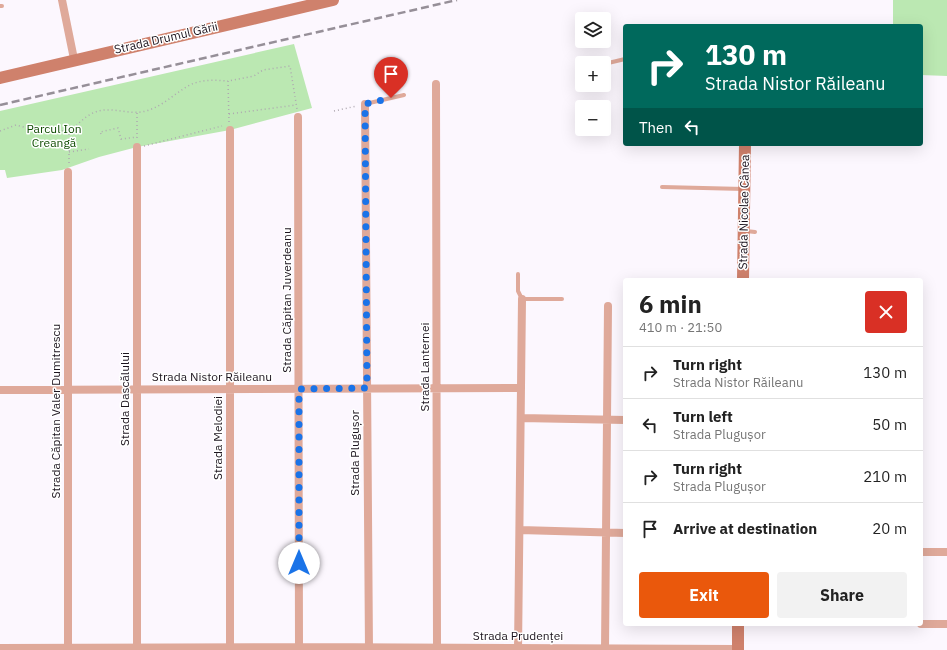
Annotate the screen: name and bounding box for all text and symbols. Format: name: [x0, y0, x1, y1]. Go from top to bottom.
map controls: [575, 12, 611, 136]
button: layers: [575, 12, 611, 48]
street label: Strada Drumul Gării: [113, 18, 219, 57]
text: 130 m: [705, 36, 787, 73]
icon: right: [639, 40, 691, 92]
button: +: [575, 56, 611, 92]
pin: [374, 57, 408, 98]
icon: arrive: [380, 63, 402, 85]
text: Strada Nistor Răileanu: [705, 72, 886, 95]
button: −: [575, 100, 611, 136]
icon: left: [681, 116, 703, 138]
text: Then: [639, 118, 673, 137]
park label: Parcul Ion Creangă: [26, 121, 82, 150]
street label: Strada Nicolae Cânea: [735, 154, 752, 270]
street label: Strada Căpitan Juverdeanu: [279, 227, 294, 373]
text: 6 min: [639, 288, 702, 320]
button: close: [865, 291, 907, 333]
text: 410 m · 21:50: [639, 319, 722, 336]
street label: Strada Lanternei: [417, 323, 432, 411]
street label: Strada Căpitan Valer Dumitrescu: [48, 324, 63, 498]
street label: Strada Dascălului: [117, 352, 132, 446]
text: Turn right: [673, 355, 742, 374]
icon: right: [639, 362, 661, 384]
text: 130 m: [863, 363, 907, 382]
street label: Strada Nistor Răileanu: [152, 369, 272, 384]
text: Strada Nistor Răileanu: [673, 374, 803, 391]
street label: Strada Melodiei: [210, 396, 225, 480]
text: Turn left: [673, 407, 733, 426]
street label: Strada Plugușor: [347, 410, 362, 496]
icon: left: [639, 414, 661, 436]
text: 50 m: [872, 415, 907, 434]
text: Strada Plugușor: [673, 426, 766, 443]
text: Turn right: [673, 459, 742, 478]
icon: right: [639, 466, 661, 488]
text: 210 m: [863, 467, 907, 486]
text: Strada Plugușor: [673, 478, 766, 495]
icon: arrive: [639, 518, 661, 540]
text: Arrive at destination: [673, 519, 817, 538]
text: 20 m: [872, 519, 907, 538]
position arrow: [278, 542, 320, 584]
button: Exit: [639, 572, 769, 618]
button: Share: [777, 572, 907, 618]
street label: Strada Prudenței: [473, 628, 563, 643]

